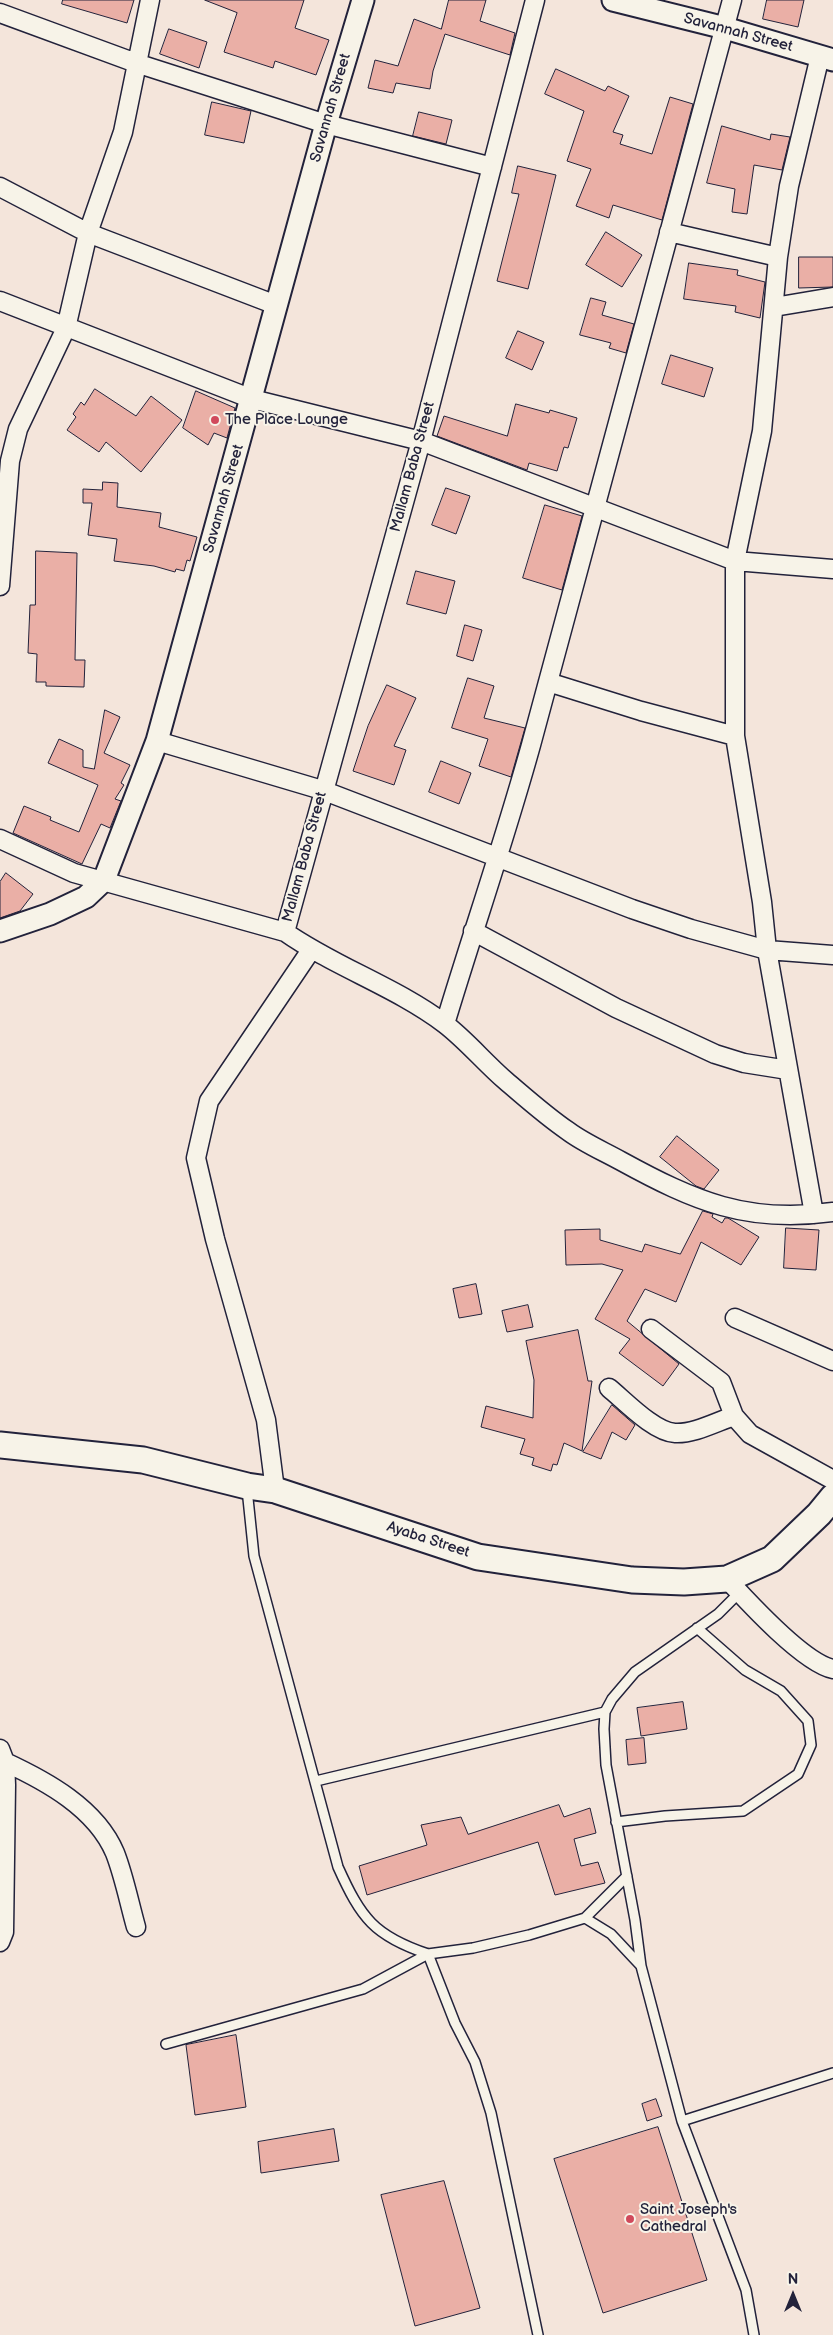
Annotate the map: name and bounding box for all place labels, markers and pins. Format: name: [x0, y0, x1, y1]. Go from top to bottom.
place label: The Place Lounge: [225, 411, 348, 429]
marker: The Place Lounge: [209, 414, 221, 426]
place label: Saint Joseph's Cathedral: [640, 2201, 737, 2236]
marker: Saint Joseph's Cathedral: [624, 2213, 636, 2225]

